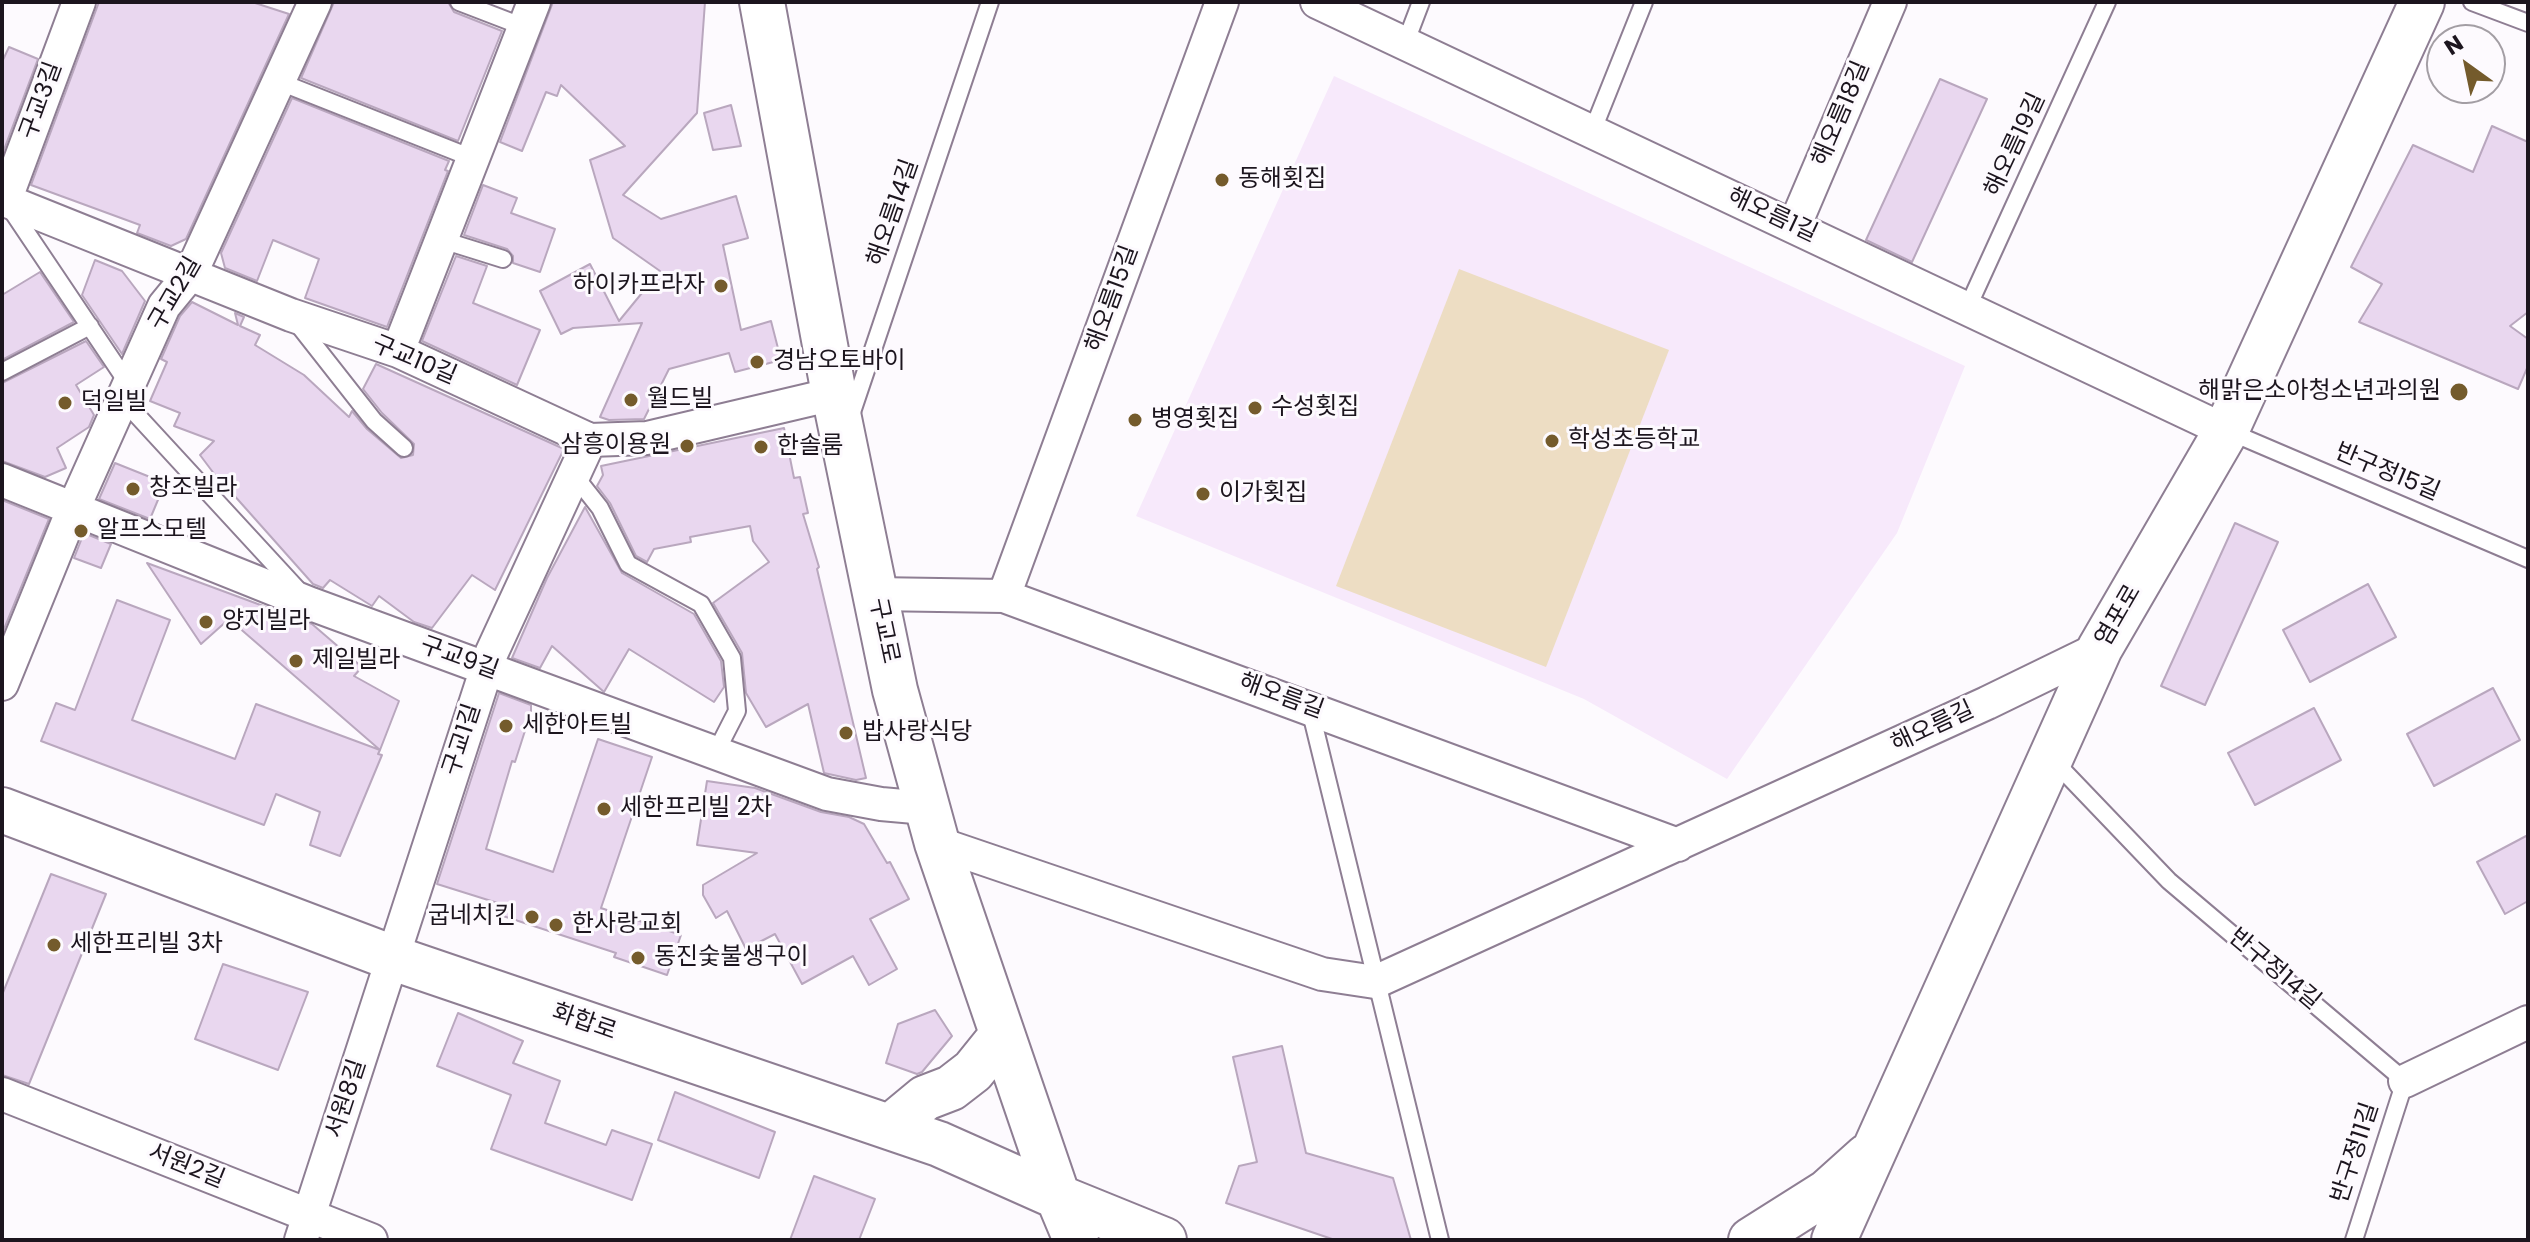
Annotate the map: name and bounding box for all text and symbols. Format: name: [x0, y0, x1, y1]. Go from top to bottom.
north arrow: [2426, 24, 2506, 104]
text: N: [2438, 28, 2469, 63]
street label: 해오름18길: [1807, 57, 1877, 171]
street label: 구교3길: [15, 58, 69, 144]
street label: 해오름19길: [1979, 89, 2053, 201]
street label: 해오름14길: [862, 156, 926, 270]
place label: 동해횟집: [1238, 166, 1326, 194]
marker: 동해횟집: [1213, 171, 1231, 189]
street label: 해오름1길: [1722, 183, 1822, 249]
street label: 해오름15길: [1080, 242, 1146, 356]
street label: 구교2길: [144, 252, 208, 336]
place label: 하이카프라자: [573, 272, 705, 300]
marker: 하이카프라자: [712, 277, 730, 295]
street label: 구교10길: [367, 330, 461, 392]
place label: 경남오토바이: [773, 348, 905, 376]
marker: 경남오토바이: [748, 353, 766, 371]
place label: 해맑은소아청소년과의원: [2198, 378, 2441, 406]
marker: 해맑은소아청소년과의원: [2448, 381, 2470, 403]
place label: 월드빌: [647, 386, 713, 414]
place label: 덕일빌: [81, 389, 147, 417]
marker: 월드빌: [622, 391, 640, 409]
marker: 덕일빌: [56, 394, 74, 412]
place label: 수성횟집: [1271, 394, 1359, 422]
marker: 수성횟집: [1246, 399, 1264, 417]
place label: 병영횟집: [1151, 406, 1239, 434]
marker: 병영횟집: [1126, 411, 1144, 429]
place label: 학성초등학교: [1568, 427, 1700, 455]
place label: 삼흥이용원: [561, 432, 671, 460]
marker: 학성초등학교: [1543, 432, 1561, 450]
place label: 한솔룸: [777, 433, 843, 461]
marker: 삼흥이용원: [678, 437, 696, 455]
marker: 한솔룸: [752, 438, 770, 456]
street label: 반구정15길: [2330, 438, 2444, 508]
place label: 창조빌라: [149, 475, 237, 503]
marker: 창조빌라: [124, 480, 142, 498]
place label: 이가횟집: [1219, 480, 1307, 508]
marker: 이가횟집: [1194, 485, 1212, 503]
place label: 알프스모텔: [97, 517, 207, 545]
marker: 알프스모텔: [72, 522, 90, 540]
street label: 염포로: [2090, 580, 2148, 652]
street label: 구교로: [862, 596, 904, 666]
place label: 양지빌라: [222, 608, 310, 636]
marker: 양지빌라: [197, 613, 215, 631]
street label: 구교9길: [416, 632, 502, 686]
place label: 제일빌라: [312, 647, 400, 675]
marker: 제일빌라: [287, 652, 305, 670]
street label: 해오름길: [1235, 668, 1327, 726]
street label: 해오름길: [1887, 696, 1979, 760]
street label: 구교1길: [438, 700, 488, 780]
place label: 세한아트빌: [522, 712, 632, 740]
marker: 세한아트빌: [497, 717, 515, 735]
place label: 밥사랑식당: [862, 719, 972, 747]
marker: 밥사랑식당: [837, 724, 855, 742]
place label: 세한프리빌 2차: [620, 795, 773, 823]
marker: 세한프리빌 2차: [595, 800, 613, 818]
place label: 굽네치킨: [428, 903, 516, 931]
marker: 굽네치킨: [523, 908, 541, 926]
place label: 한사랑교회: [572, 911, 682, 939]
marker: 한사랑교회: [547, 916, 565, 934]
street label: 반구정14길: [2222, 923, 2326, 1017]
place label: 세한프리빌 3차: [70, 931, 223, 959]
marker: 세한프리빌 3차: [45, 936, 63, 954]
place label: 동진숯불생구이: [654, 944, 809, 972]
marker: 동진숯불생구이: [629, 949, 647, 967]
street label: 화합로: [548, 999, 620, 1047]
street label: 서원8길: [321, 1056, 373, 1142]
street label: 반구정11길: [2326, 1099, 2386, 1207]
street label: 서원2길: [143, 1139, 229, 1195]

